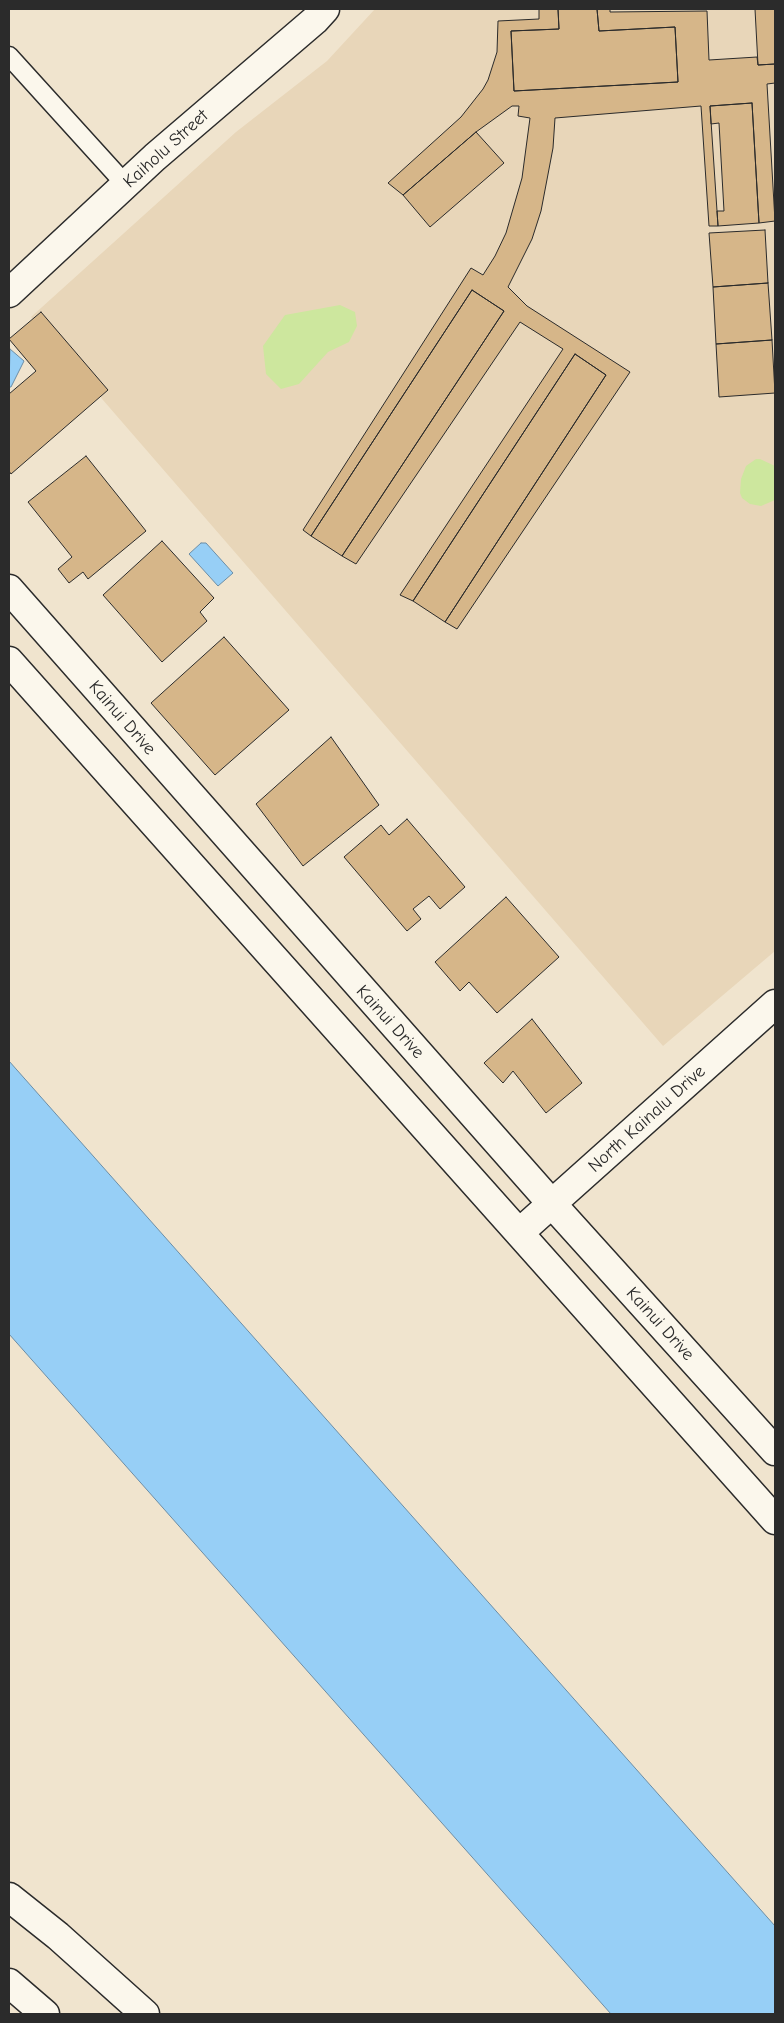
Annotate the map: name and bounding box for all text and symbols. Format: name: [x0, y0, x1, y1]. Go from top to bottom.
street label: Kaiholu Street: [119, 105, 213, 193]
street label: Kainui Drive: [84, 676, 160, 760]
street label: Kainui Drive: [351, 981, 429, 1063]
street label: North Kainalu Drive: [584, 1061, 710, 1177]
street label: Kainui Drive: [621, 1283, 699, 1365]

